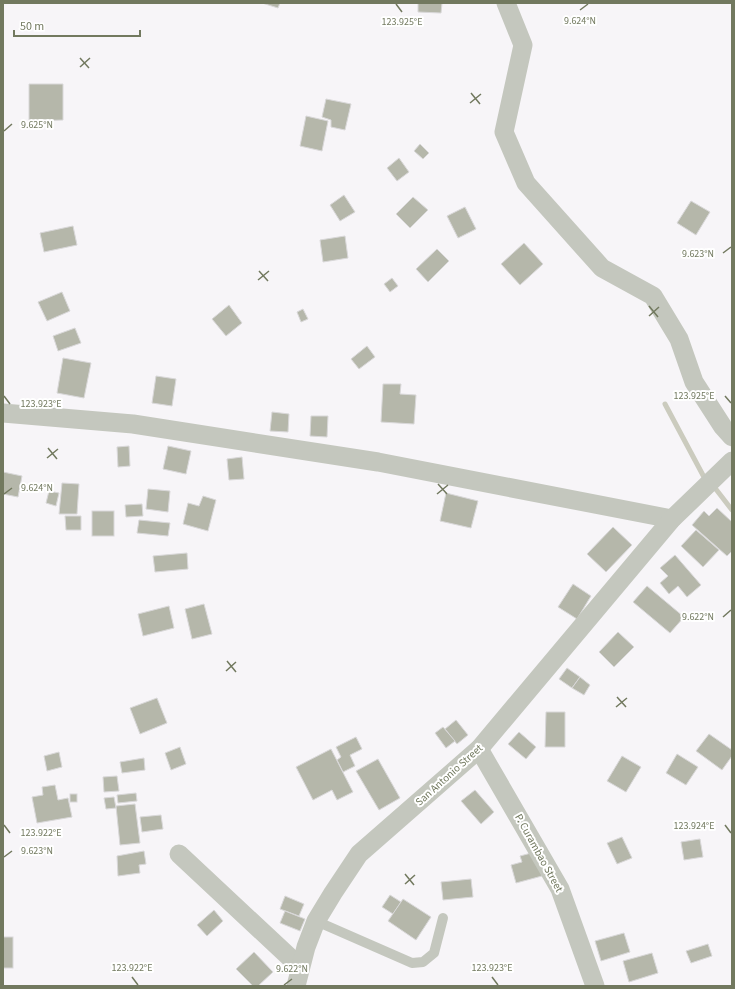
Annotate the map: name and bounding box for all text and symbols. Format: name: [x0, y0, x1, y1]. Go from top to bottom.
scale bar: [14, 12, 140, 38]
text: 9.624°N: [564, 14, 596, 28]
text: 123.925°E: [382, 15, 422, 29]
text: 50 m: [20, 18, 44, 35]
text: 9.625°N: [21, 118, 53, 132]
text: 9.623°N: [682, 247, 714, 261]
text: 123.925°E: [674, 389, 714, 403]
text: 123.923°E: [21, 397, 61, 411]
text: 9.624°N: [21, 481, 53, 495]
text: 9.622°N: [682, 610, 714, 624]
street label: San Antonio Street: [412, 741, 486, 809]
street label: P. Curambao Street: [511, 811, 567, 895]
text: 123.924°E: [674, 819, 714, 833]
text: 123.922°E: [21, 826, 61, 840]
text: 9.623°N: [21, 844, 53, 858]
text: 123.922°E: [112, 961, 152, 975]
text: 123.923°E: [472, 961, 512, 975]
text: 9.622°N: [276, 962, 308, 976]

